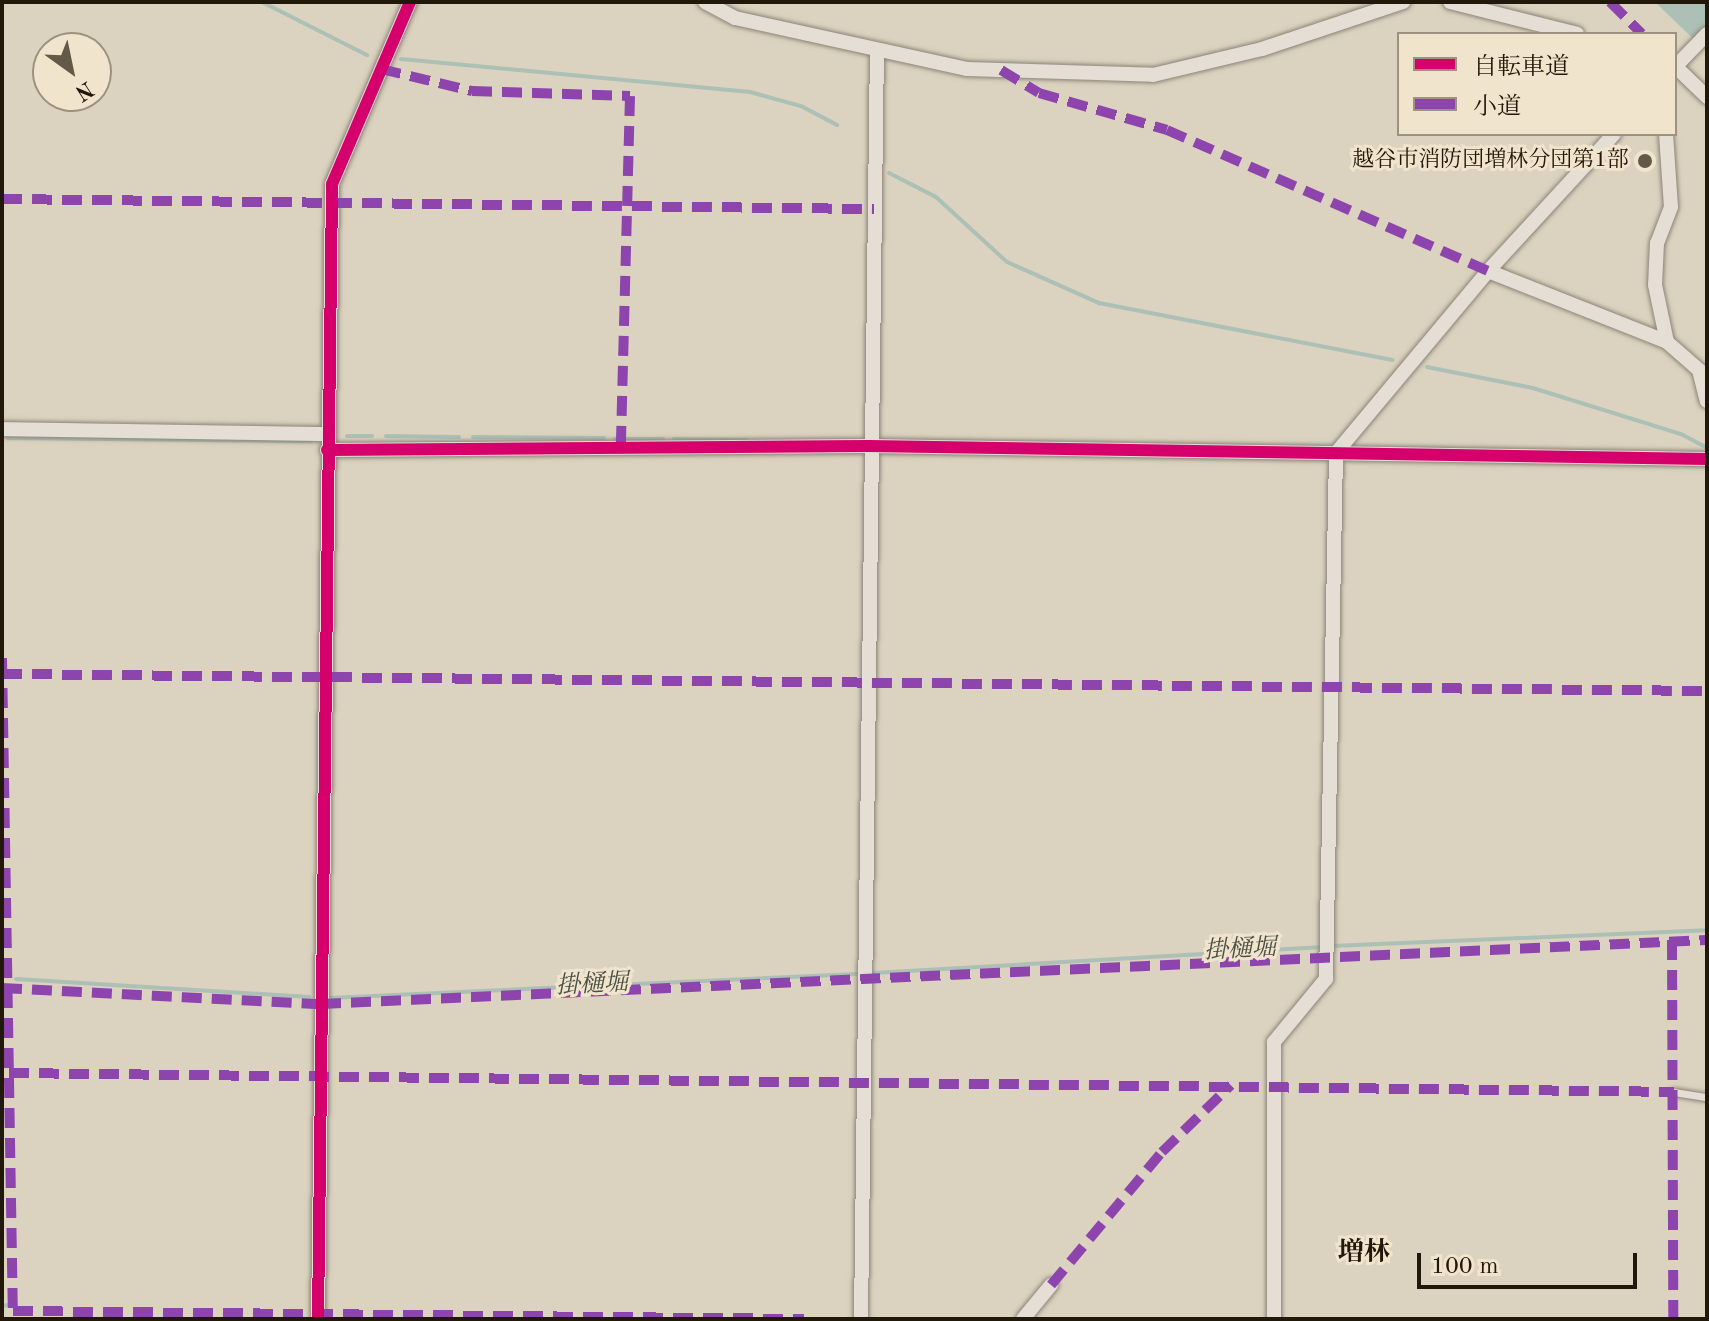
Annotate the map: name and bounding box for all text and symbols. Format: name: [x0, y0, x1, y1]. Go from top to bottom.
north arrow: [32, 32, 112, 112]
legend: [1397, 32, 1677, 136]
text: 自転車道: [1473, 56, 1569, 80]
text: N: [71, 77, 97, 104]
text: 小道: [1473, 96, 1521, 120]
place label: 越谷市消防団増林分団第1部: [1352, 148, 1629, 174]
marker: 越谷市消防団増林分団第1部: [1636, 152, 1654, 170]
water label: 掛樋堀: [1203, 935, 1277, 967]
water label: 掛樋堀: [555, 970, 629, 1002]
scale bar: [1421, 1237, 1641, 1287]
district label: 増林: [1338, 1238, 1390, 1270]
text: 100 m: [1431, 1255, 1499, 1279]

